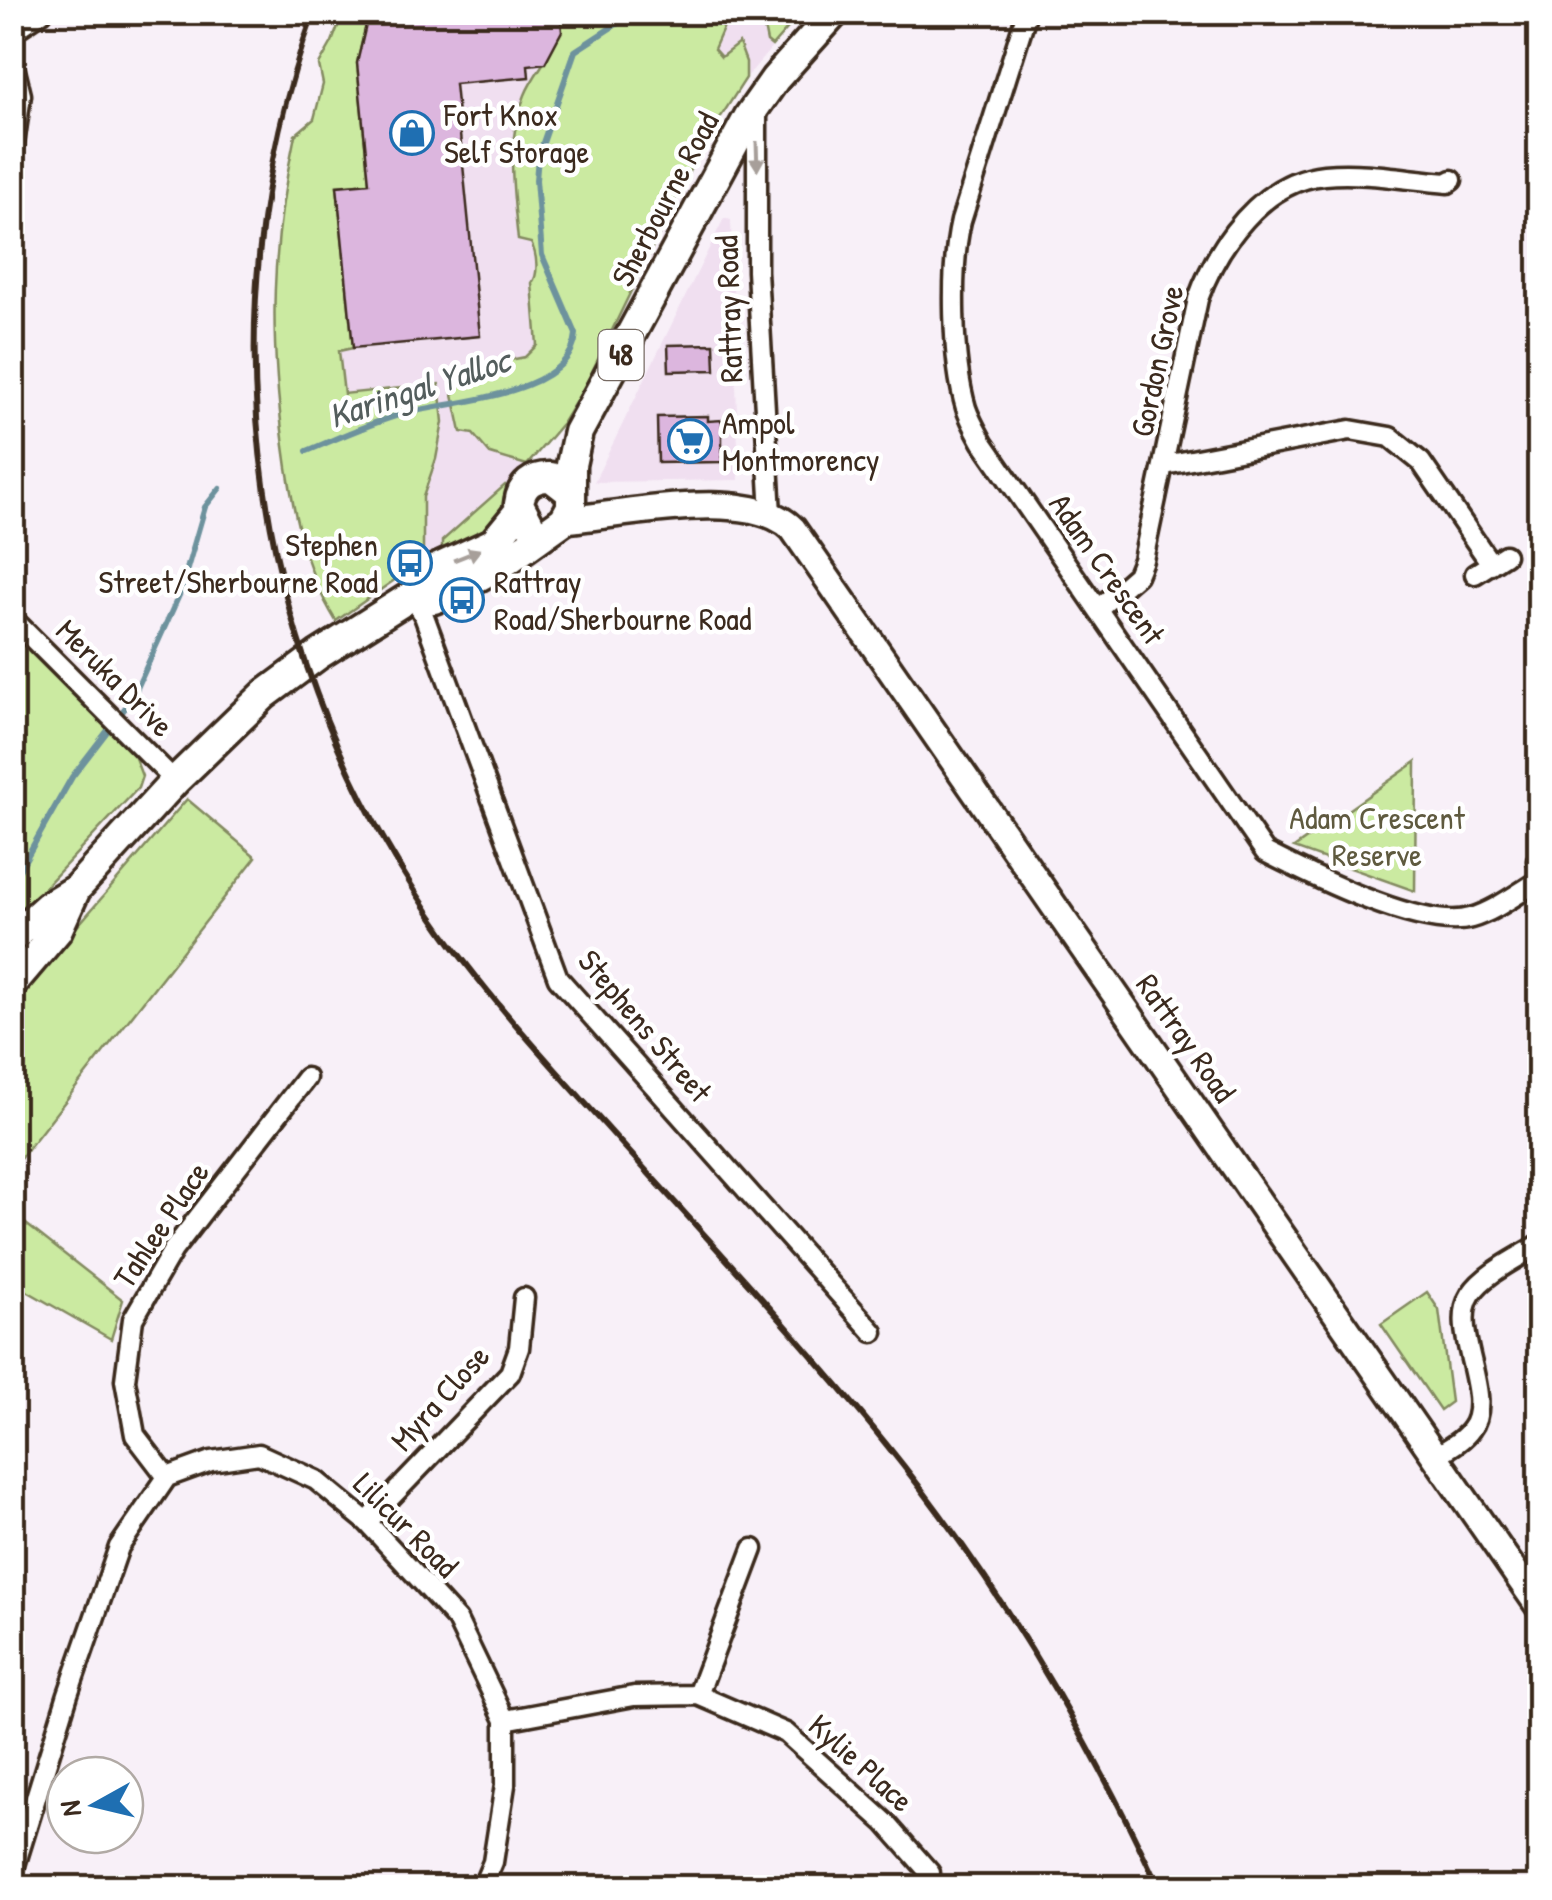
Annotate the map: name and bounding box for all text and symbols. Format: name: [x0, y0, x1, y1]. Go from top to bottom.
place label: Fort Knox Self Storage: [443, 93, 589, 173]
street label: Sherbourne Road: [601, 104, 728, 293]
shop icon: Fort Knox Self Storage: [389, 110, 435, 156]
one-way arrow: [749, 141, 765, 173]
street label: Rattray Road: [704, 235, 753, 383]
street label: Gordon Grove: [1119, 281, 1194, 441]
road number: 48: [598, 330, 644, 380]
water label: Karingal Yalloc: [322, 335, 519, 439]
place label: Ampol Montmorency: [722, 401, 880, 481]
supermarket icon: Ampol Montmorency: [667, 418, 713, 464]
street label: Adam Crescent: [1040, 485, 1176, 654]
place label: Stephen Street/Sherbourne Road: [99, 523, 378, 603]
bus stop icon: Stephen Street/Sherbourne Road: [387, 540, 433, 586]
one-way arrow: [452, 547, 482, 563]
place label: Rattray Road/Sherbourne Road: [494, 560, 751, 640]
bus stop icon: Rattray Road/Sherbourne Road: [439, 577, 485, 623]
street label: Meruka Drive: [47, 609, 184, 746]
park label: Adam Crescent Reserve: [1289, 796, 1466, 876]
street label: Stephens Street: [569, 940, 723, 1112]
street label: Rattray Road: [1127, 965, 1246, 1110]
street label: Tahlee Place: [103, 1153, 219, 1296]
street label: Myra Close: [381, 1335, 499, 1460]
street label: Lilicur Road: [344, 1463, 468, 1587]
street label: Kylie Place: [800, 1704, 923, 1821]
north arrow: [45, 1755, 145, 1855]
text: N: [50, 1798, 90, 1819]

